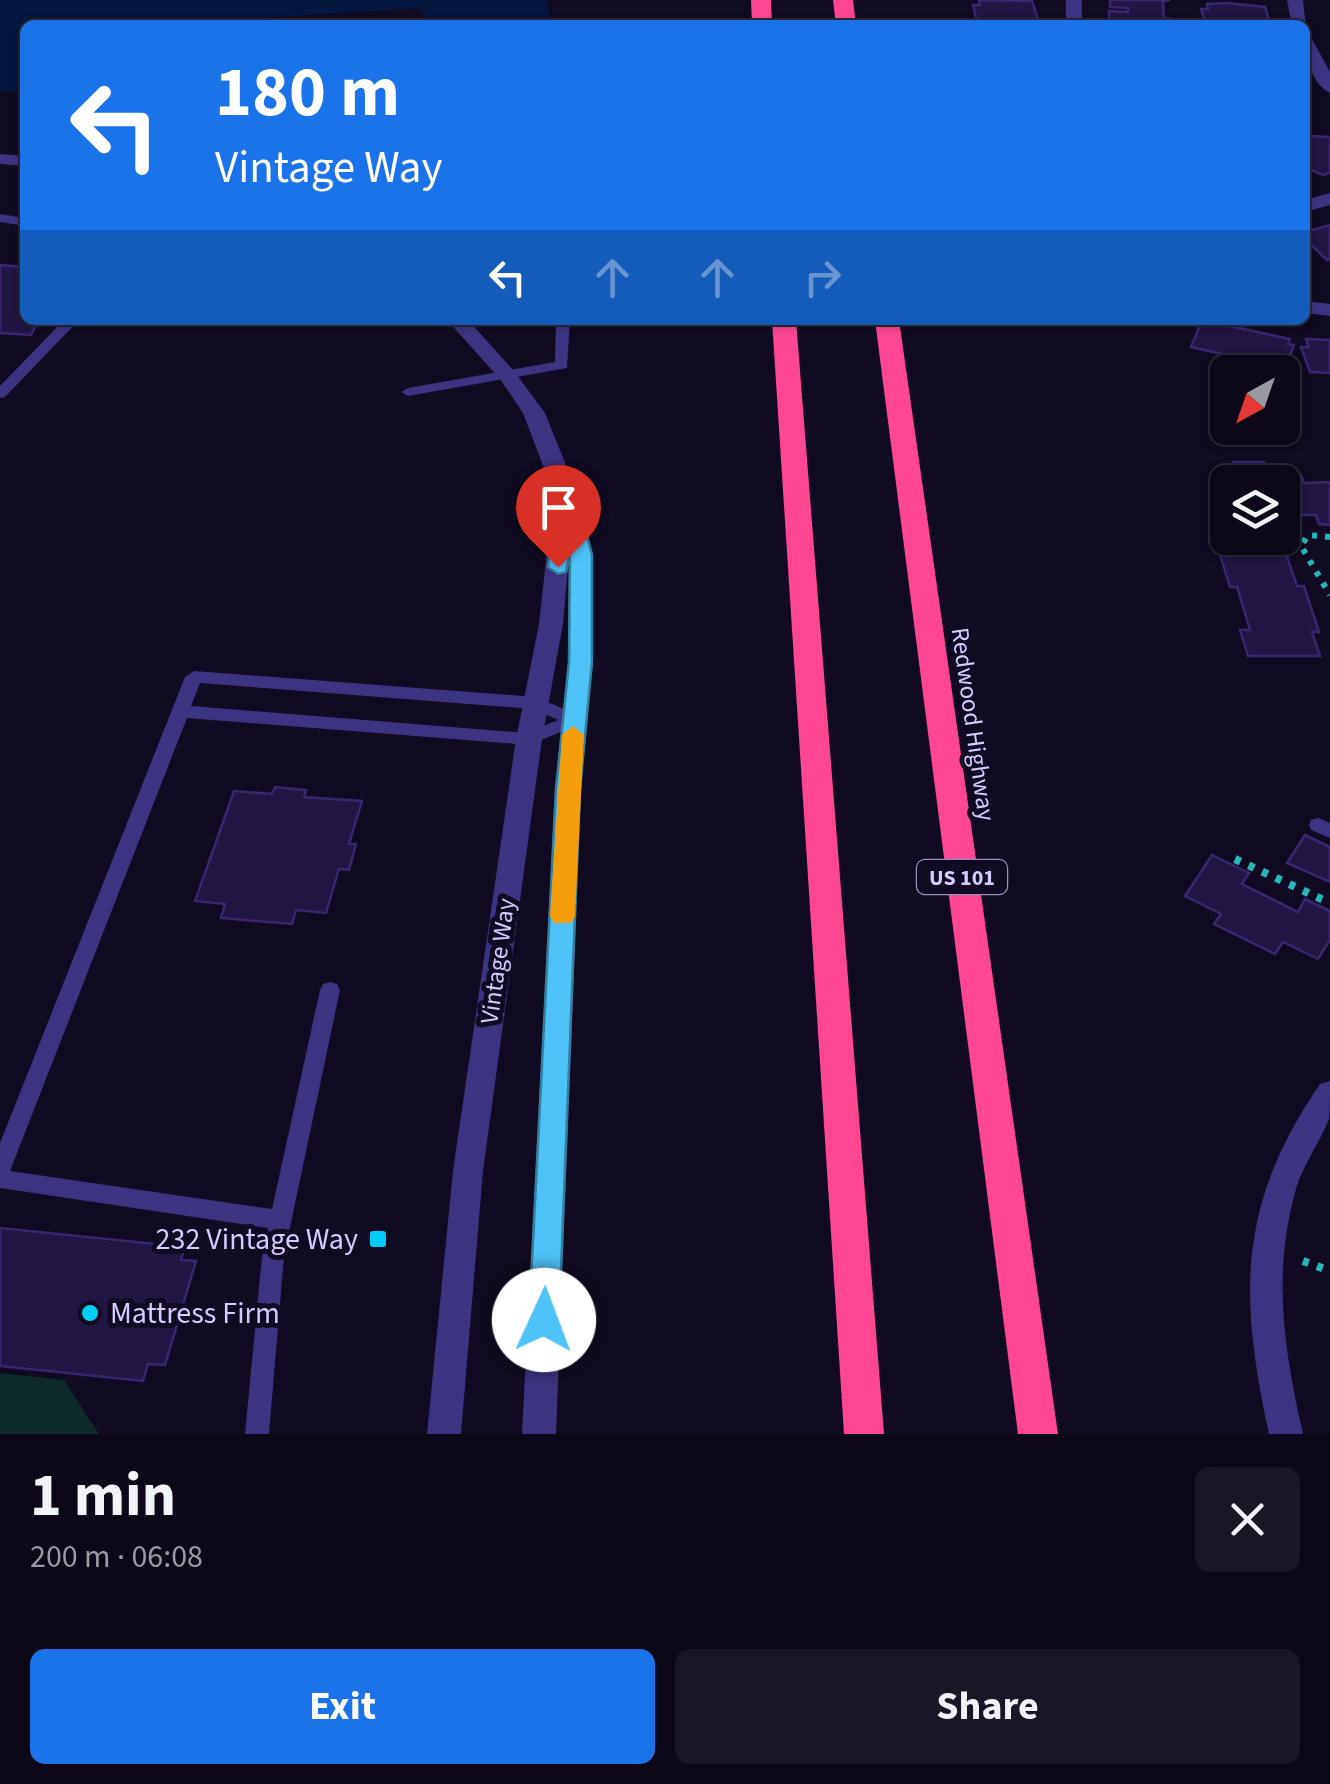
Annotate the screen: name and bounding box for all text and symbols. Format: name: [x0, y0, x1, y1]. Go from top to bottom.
text: 180 m: [215, 43, 400, 143]
icon: left: [50, 60, 180, 190]
text: Vintage Way: [215, 136, 443, 200]
icon: left: [480, 250, 535, 305]
icon: ahead: [585, 250, 640, 305]
icon: ahead: [690, 250, 745, 305]
icon: right: [795, 250, 850, 305]
north arrow: [1210, 355, 1300, 445]
map controls: [1210, 355, 1300, 555]
pin: [516, 465, 601, 568]
button: layers: [1210, 465, 1300, 555]
icon: arrive: [531, 480, 586, 535]
street label: Redwood Highway: [942, 625, 1004, 823]
road number: US 101: [917, 860, 1007, 894]
street label: Vintage Way: [471, 896, 525, 1026]
place label: 232 Vintage Way: [156, 1218, 358, 1261]
marker: 232 Vintage Way: [367, 1228, 389, 1250]
position arrow: [492, 1268, 596, 1372]
place label: Mattress Firm: [110, 1292, 280, 1335]
marker: Mattress Firm: [79, 1302, 101, 1324]
text: 1 min: [30, 1454, 176, 1539]
button: close: [1195, 1467, 1300, 1572]
text: 200 m · 06:08: [30, 1534, 203, 1580]
button: Exit: [30, 1649, 655, 1764]
button: Share: [675, 1649, 1300, 1764]

